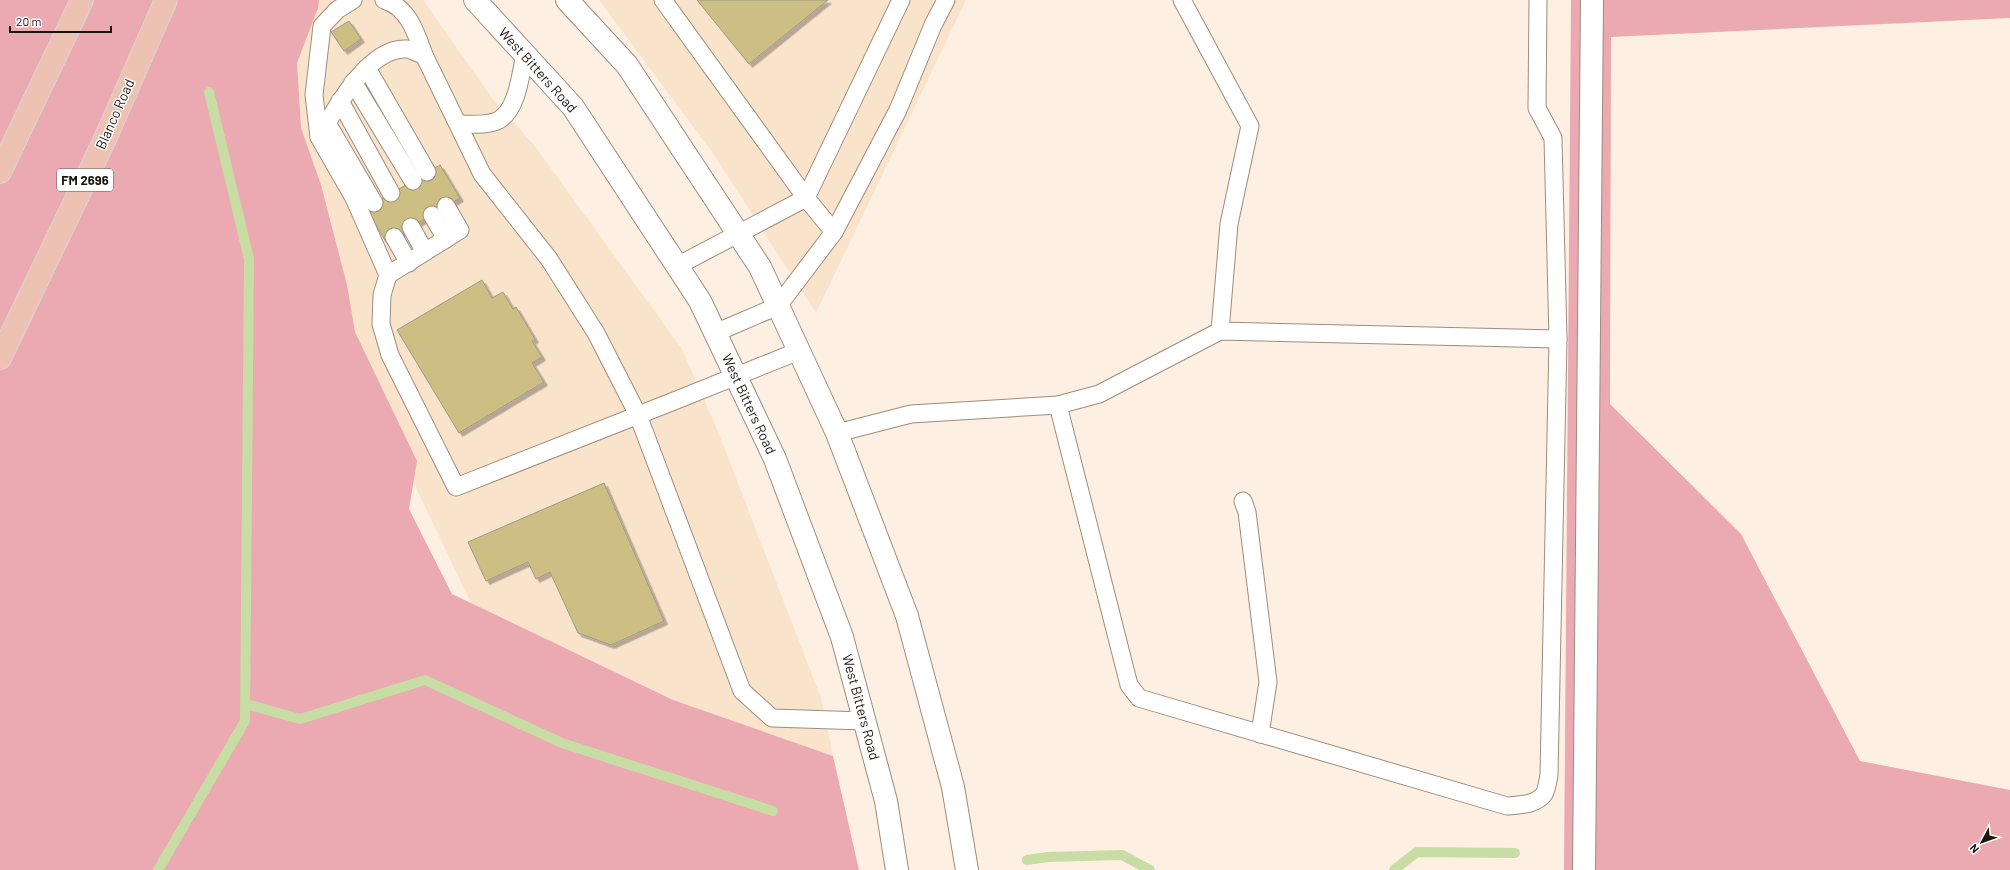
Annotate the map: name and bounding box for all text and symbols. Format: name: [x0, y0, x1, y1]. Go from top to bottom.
scale bar: [10, 8, 111, 34]
text: 20 m: [16, 14, 42, 28]
street label: West Bitters Road: [496, 24, 581, 116]
street label: Blanco Road: [91, 76, 138, 152]
road number: FM 2696: [57, 169, 113, 191]
street label: West Bitters Road: [719, 351, 780, 457]
street label: West Bitters Road: [839, 652, 884, 762]
north arrow: [1962, 822, 2002, 862]
text: N: [1967, 842, 1981, 856]

